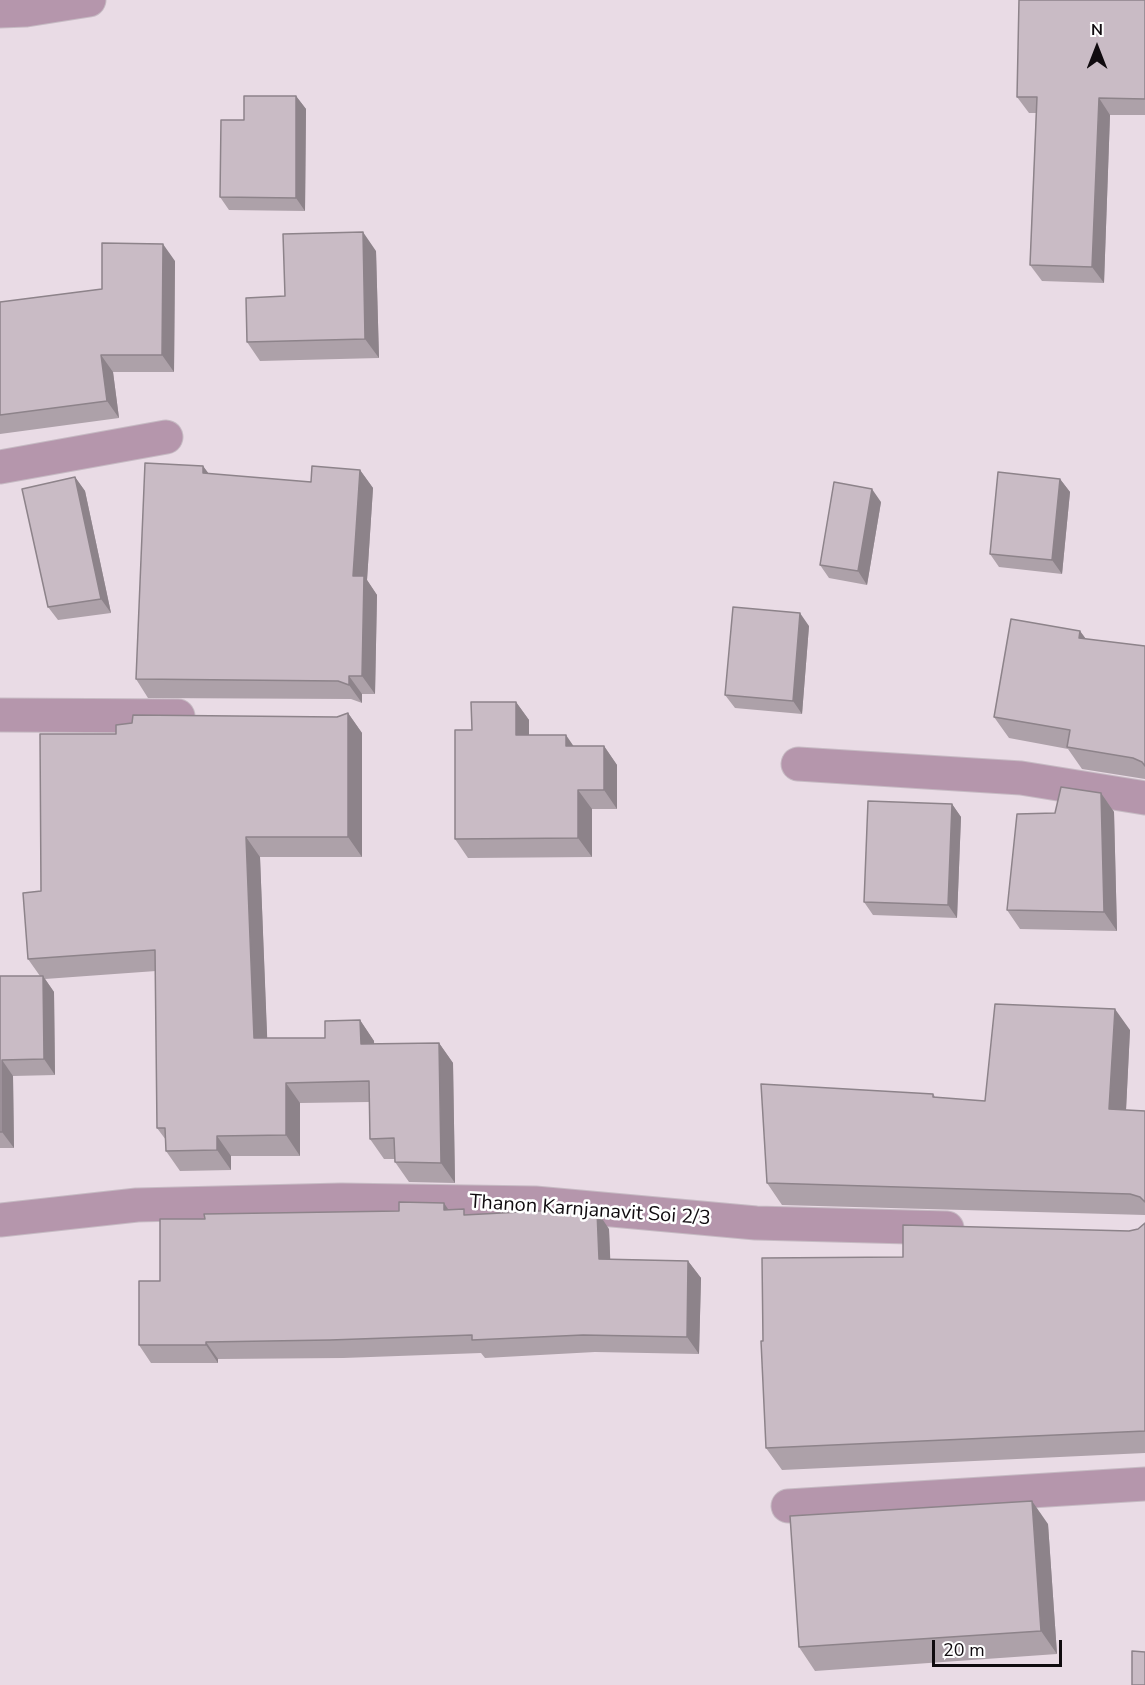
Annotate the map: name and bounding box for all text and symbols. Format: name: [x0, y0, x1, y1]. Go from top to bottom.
north arrow: [1067, 18, 1127, 78]
text: N: [1091, 19, 1103, 41]
street label: Thanon Karnjanavit Soi 2/3: [469, 1191, 711, 1231]
scale bar: [935, 1628, 1066, 1666]
text: 20 m: [943, 1638, 985, 1662]

